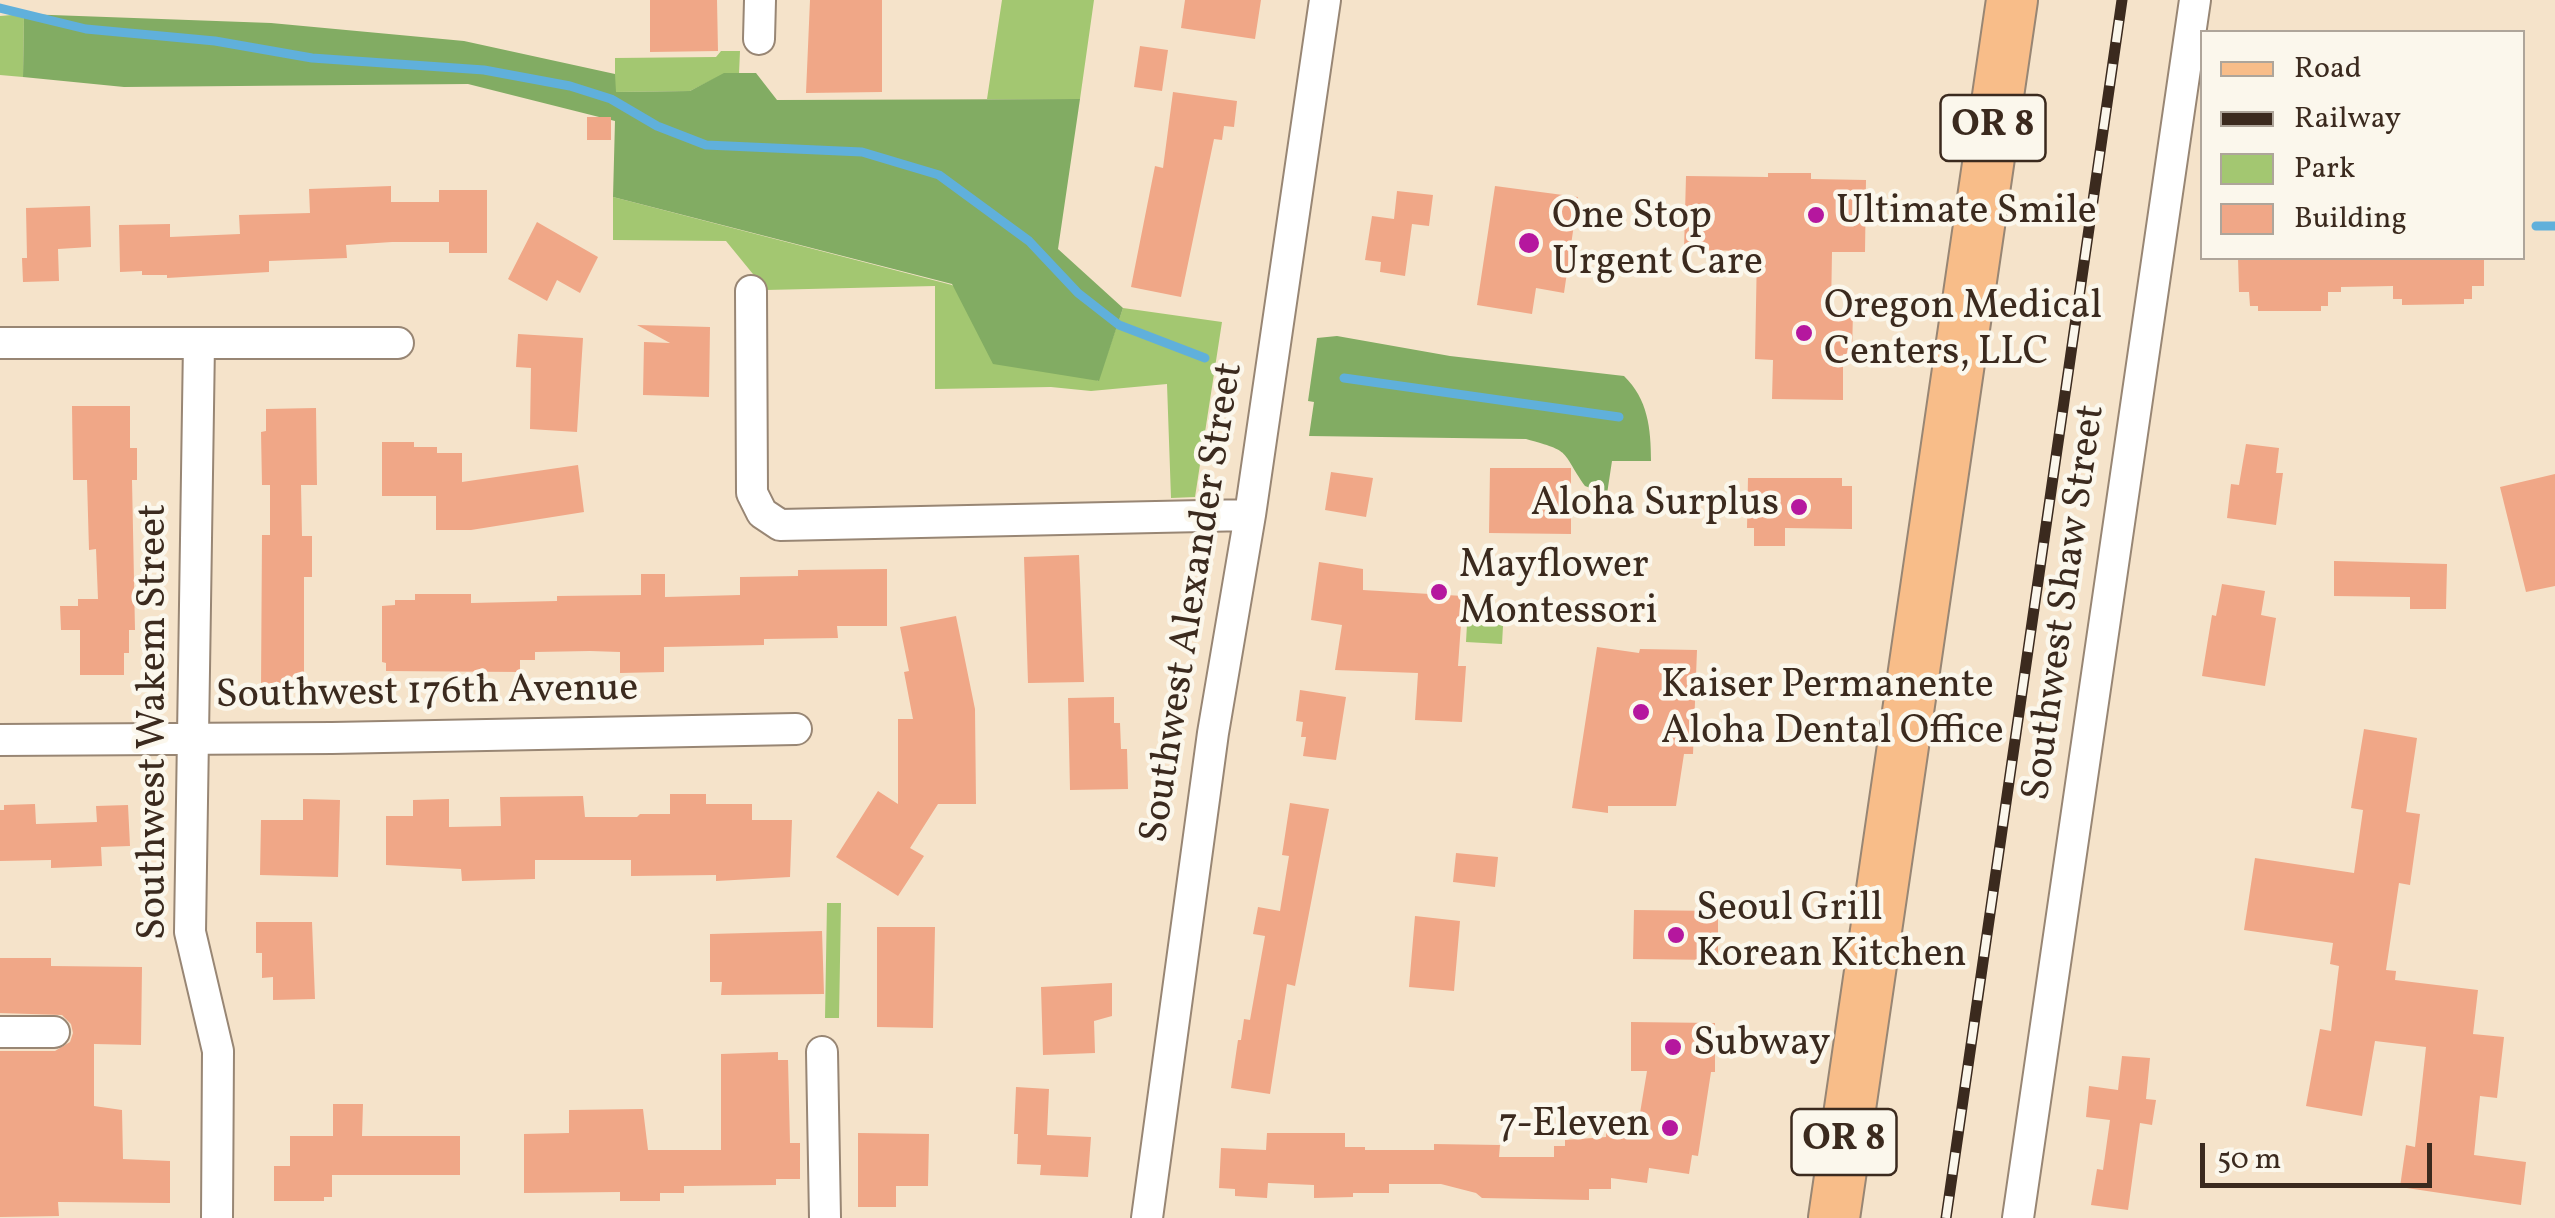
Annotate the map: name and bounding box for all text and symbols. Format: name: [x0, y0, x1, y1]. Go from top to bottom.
legend: [2200, 30, 2525, 260]
text: Road: [2294, 48, 2362, 90]
road number: OR 8: [1940, 95, 2046, 161]
text: Railway: [2294, 98, 2401, 140]
text: Park: [2294, 148, 2355, 190]
place label: Ultimate Smile: [1836, 191, 2097, 239]
place label: One Stop Urgent Care: [1552, 196, 1763, 290]
text: Building: [2294, 198, 2407, 240]
marker: Ultimate Smile: [1805, 204, 1827, 226]
marker: One Stop Urgent Care: [1516, 230, 1542, 256]
place label: Oregon Medical Centers, LLC: [1824, 286, 2102, 380]
marker: Oregon Medical Centers, LLC: [1793, 322, 1815, 344]
street label: Southwest Alexander Street: [1133, 359, 1257, 847]
street label: Southwest Shaw Street: [2015, 402, 2119, 804]
place label: Aloha Surplus: [1531, 483, 1779, 531]
marker: Aloha Surplus: [1788, 496, 1810, 518]
street label: Southwest Wakem Street: [133, 504, 181, 940]
place label: Mayflower Montessori: [1459, 545, 1658, 639]
marker: Mayflower Montessori: [1428, 581, 1450, 603]
place label: Kaiser Permanente Aloha Dental Office: [1661, 665, 2004, 759]
street label: Southwest 176th Avenue: [215, 667, 639, 723]
marker: Kaiser Permanente Aloha Dental Office: [1630, 701, 1652, 723]
place label: Seoul Grill Korean Kitchen: [1696, 888, 1967, 982]
marker: Seoul Grill Korean Kitchen: [1665, 924, 1687, 946]
place label: Subway: [1693, 1023, 1830, 1071]
marker: Subway: [1662, 1036, 1684, 1058]
place label: 7-Eleven: [1499, 1104, 1650, 1152]
road number: OR 8: [1792, 1109, 1896, 1175]
marker: 7-Eleven: [1659, 1117, 1681, 1139]
scale bar: [2205, 1123, 2438, 1185]
text: 50 m: [2217, 1139, 2281, 1181]

